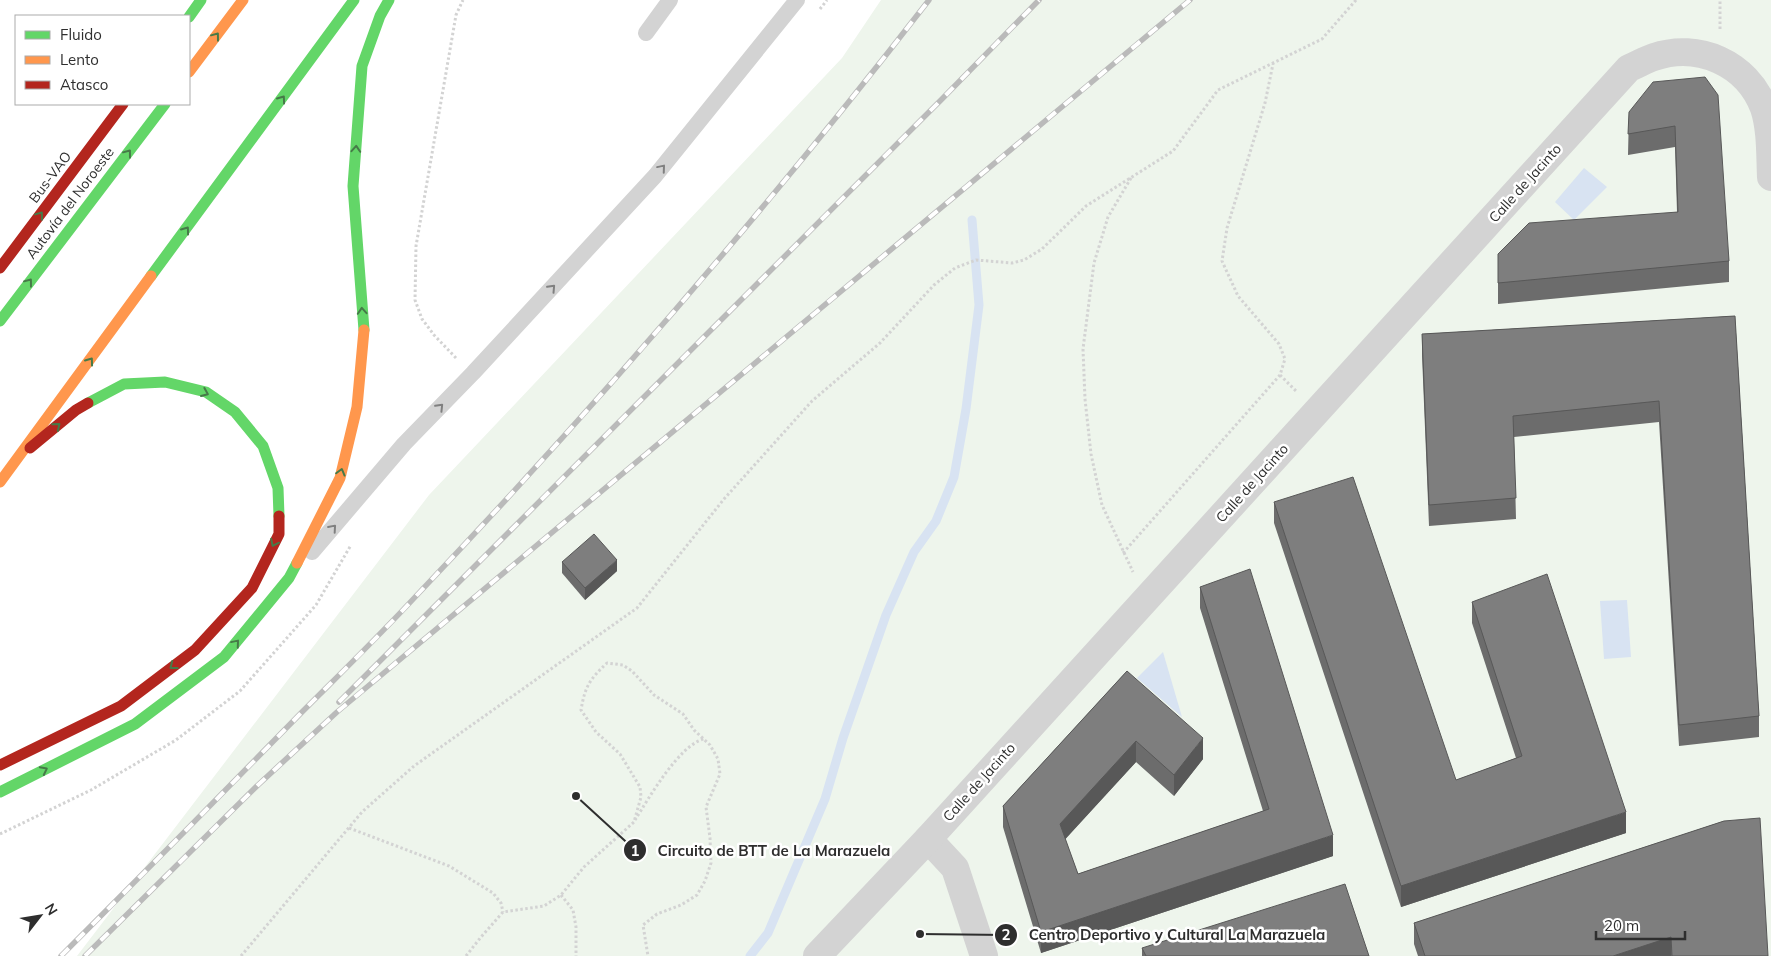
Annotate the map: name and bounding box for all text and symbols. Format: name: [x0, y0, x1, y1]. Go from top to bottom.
legend: [15, 15, 190, 105]
text: Fluido: [60, 25, 102, 44]
one-way arrow: [210, 32, 219, 42]
text: Lento: [60, 50, 99, 69]
text: Atasco: [60, 75, 108, 94]
one-way arrow: [276, 96, 284, 105]
street label: Calle de Jacinto: [1485, 140, 1565, 226]
street label: Autovía del Noroeste: [22, 144, 118, 262]
one-way arrow: [350, 145, 361, 153]
street label: Bus-VAO: [25, 148, 75, 206]
one-way arrow: [122, 150, 130, 159]
one-way arrow: [656, 165, 665, 174]
one-way arrow: [34, 212, 42, 221]
one-way arrow: [180, 227, 188, 236]
one-way arrow: [24, 279, 32, 288]
one-way arrow: [546, 285, 555, 294]
one-way arrow: [357, 307, 368, 315]
one-way arrow: [84, 358, 92, 367]
one-way arrow: [200, 387, 209, 398]
one-way arrow: [435, 403, 444, 412]
one-way arrow: [51, 423, 60, 431]
street label: Calle de Jacinto: [1212, 440, 1292, 526]
one-way arrow: [335, 467, 346, 476]
one-way arrow: [327, 525, 335, 534]
one-way arrow: [270, 538, 281, 547]
one-way arrow: [230, 639, 239, 648]
one-way arrow: [170, 661, 179, 669]
street label: Calle de Jacinto: [939, 739, 1019, 825]
one-way arrow: [38, 766, 47, 776]
callout: Circuito de BTT de La Marazuela: [623, 835, 901, 865]
text: 1: [630, 841, 640, 860]
text: Circuito de BTT de La Marazuela: [658, 841, 890, 860]
north arrow: [15, 891, 65, 941]
text: N: [41, 900, 62, 918]
scale bar: [1596, 908, 1685, 940]
text: 20 m: [1604, 916, 1639, 935]
callout: Centro Deportivo y Cultural La Marazuela: [994, 920, 1335, 950]
text: 2: [1001, 925, 1011, 944]
text: Centro Deportivo y Cultural La Marazuela: [1029, 925, 1325, 944]

